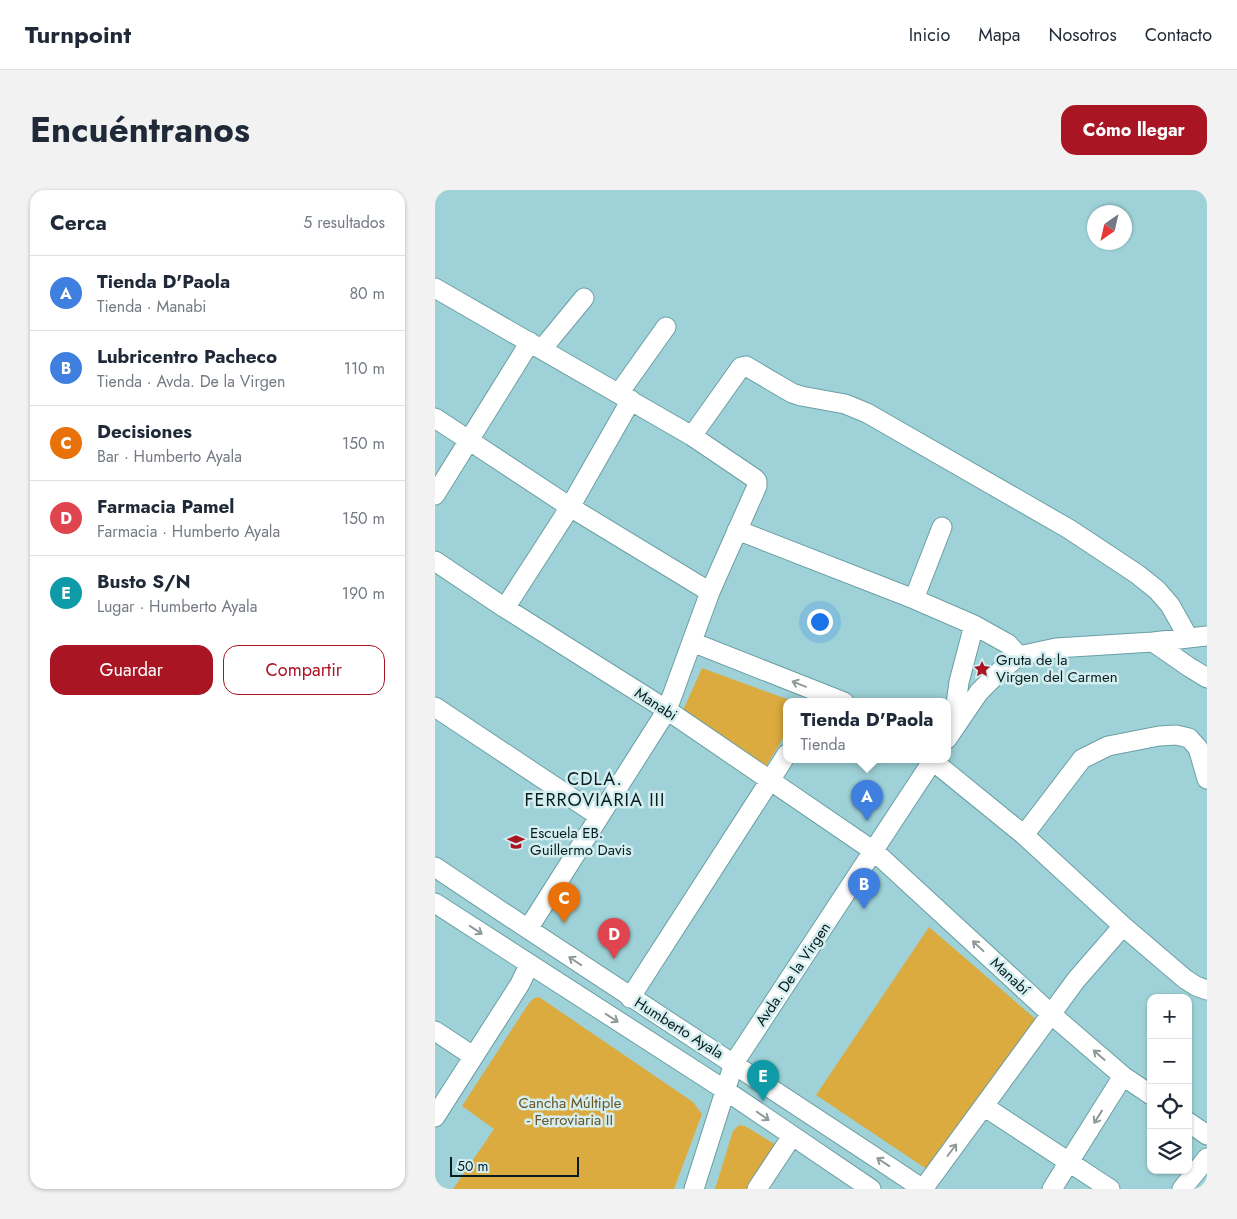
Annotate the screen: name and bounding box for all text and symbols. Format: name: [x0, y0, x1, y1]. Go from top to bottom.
text: Turnpoint: [25, 17, 131, 52]
text: Inicio: [909, 22, 950, 48]
text: Mapa: [978, 22, 1020, 48]
text: Nosotros: [1048, 22, 1117, 48]
text: Contacto: [1145, 22, 1212, 48]
text: Encuéntranos: [30, 105, 250, 155]
button: Cómo llegar: [1061, 105, 1207, 155]
north arrow: [1087, 205, 1132, 250]
text: Cerca: [50, 208, 107, 238]
text: 5 resultados: [303, 211, 385, 234]
text: Tienda D'Paola: [97, 268, 230, 295]
text: A: [60, 282, 72, 305]
text: 80 m: [349, 282, 385, 305]
text: Tienda · Manabi: [97, 295, 207, 318]
text: Lubricentro Pacheco: [97, 343, 277, 370]
text: B: [61, 357, 71, 380]
text: 110 m: [344, 357, 385, 380]
text: Tienda · Avda. De la Virgen: [97, 370, 286, 393]
text: Decisiones: [97, 418, 192, 445]
text: C: [60, 432, 72, 455]
text: 150 m: [342, 432, 385, 455]
text: Bar · Humberto Ayala: [97, 445, 242, 468]
text: Farmacia Pamel: [97, 493, 235, 520]
text: D: [60, 507, 72, 530]
text: 150 m: [342, 507, 385, 530]
text: Farmacia · Humberto Ayala: [97, 520, 280, 543]
text: Busto S/N: [97, 568, 191, 595]
text: E: [61, 582, 71, 605]
text: 190 m: [342, 582, 385, 605]
text: Lugar · Humberto Ayala: [97, 595, 257, 618]
your location: [807, 609, 833, 635]
button: Guardar: [50, 645, 213, 695]
button: Compartir: [223, 645, 385, 695]
place label: Gruta de la Virgen del Carmen: [996, 649, 1118, 688]
place icon: Gruta de la Virgen del Carmen: [972, 659, 992, 679]
one-way arrow: [792, 679, 807, 688]
street label: Manabi: [630, 682, 682, 726]
popup: [783, 698, 951, 763]
text: Tienda D'Paola: [800, 706, 934, 733]
text: Tienda: [800, 733, 845, 756]
district label: CDLA. FERROVIARIA III: [525, 766, 665, 813]
pin: A: [851, 780, 883, 821]
place label: Escuela EB. Guillermo Davis: [530, 822, 631, 861]
school or university icon: Escuela EB. Guillermo Davis: [506, 832, 526, 852]
pin: B: [848, 868, 880, 909]
pin: C: [548, 882, 580, 923]
pin: D: [598, 918, 630, 959]
street label: Avda. De la Virgen: [750, 918, 836, 1030]
one-way arrow: [468, 925, 482, 935]
one-way arrow: [971, 940, 984, 952]
street label: Manabí: [985, 952, 1035, 1001]
one-way arrow: [569, 956, 583, 966]
street label: Humberto Ayala: [630, 992, 728, 1064]
map controls: [1147, 994, 1192, 1174]
button: +: [1147, 994, 1192, 1039]
one-way arrow: [605, 1013, 619, 1023]
button: −: [1147, 1039, 1192, 1084]
one-way arrow: [1092, 1049, 1105, 1060]
pin: E: [747, 1060, 779, 1101]
button: locate: [1147, 1084, 1192, 1129]
park label: Cancha Múltiple - Ferroviaria II: [519, 1092, 622, 1131]
one-way arrow: [1092, 1110, 1102, 1124]
one-way arrow: [756, 1111, 770, 1121]
button: layers: [1147, 1129, 1192, 1174]
one-way arrow: [947, 1144, 958, 1157]
scale bar: [450, 1154, 579, 1177]
text: 50 m: [457, 1156, 488, 1176]
one-way arrow: [876, 1157, 890, 1167]

